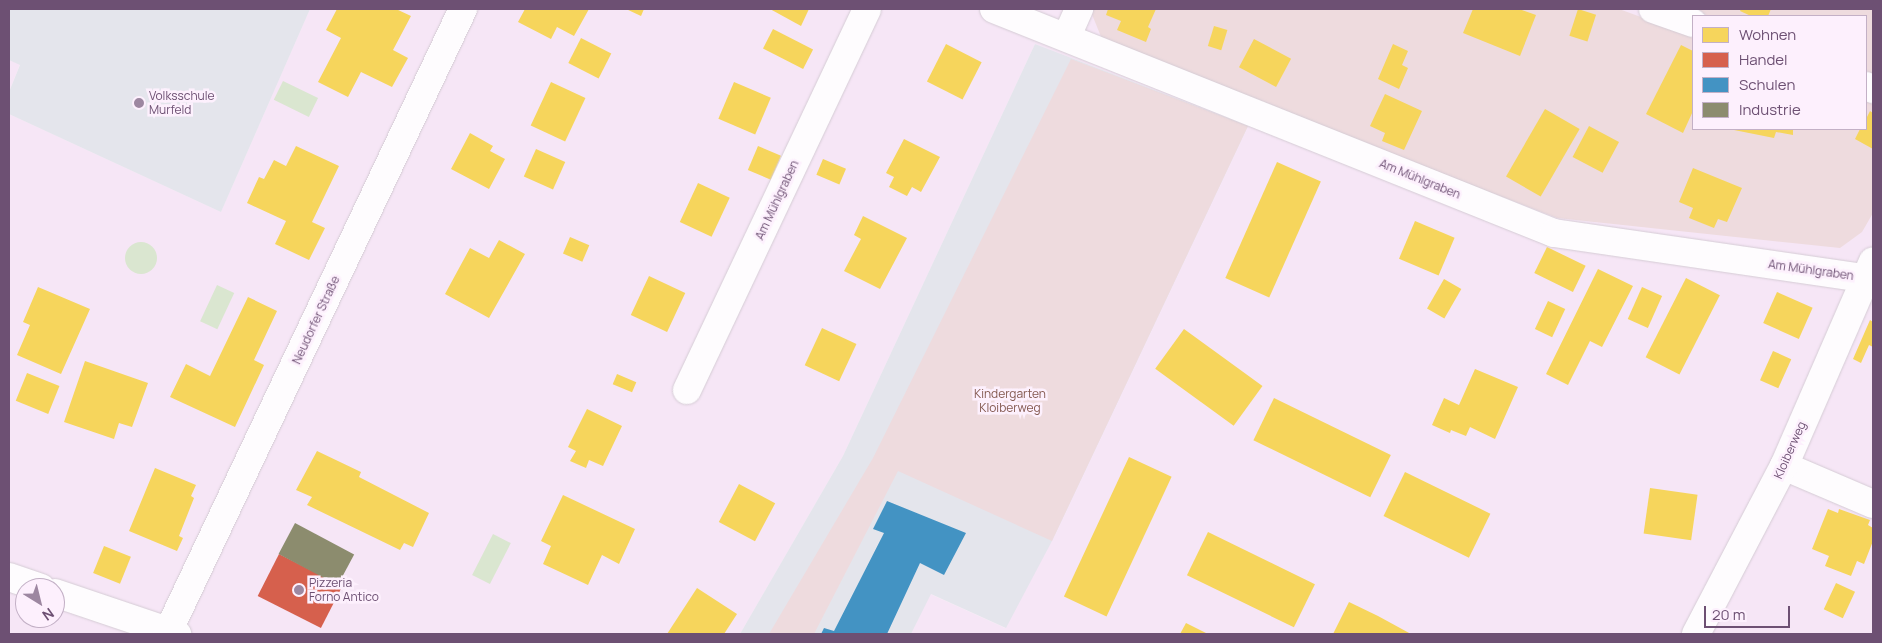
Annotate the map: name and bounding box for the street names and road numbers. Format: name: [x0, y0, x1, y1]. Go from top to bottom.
street label: Am Mühlgraben: [1377, 156, 1463, 202]
street label: Am Mühlgraben: [752, 158, 802, 242]
street label: Am Mühlgraben: [1767, 257, 1855, 283]
street label: Neudorfer Straße: [289, 274, 343, 366]
street label: Kloiberweg: [1771, 419, 1809, 481]

